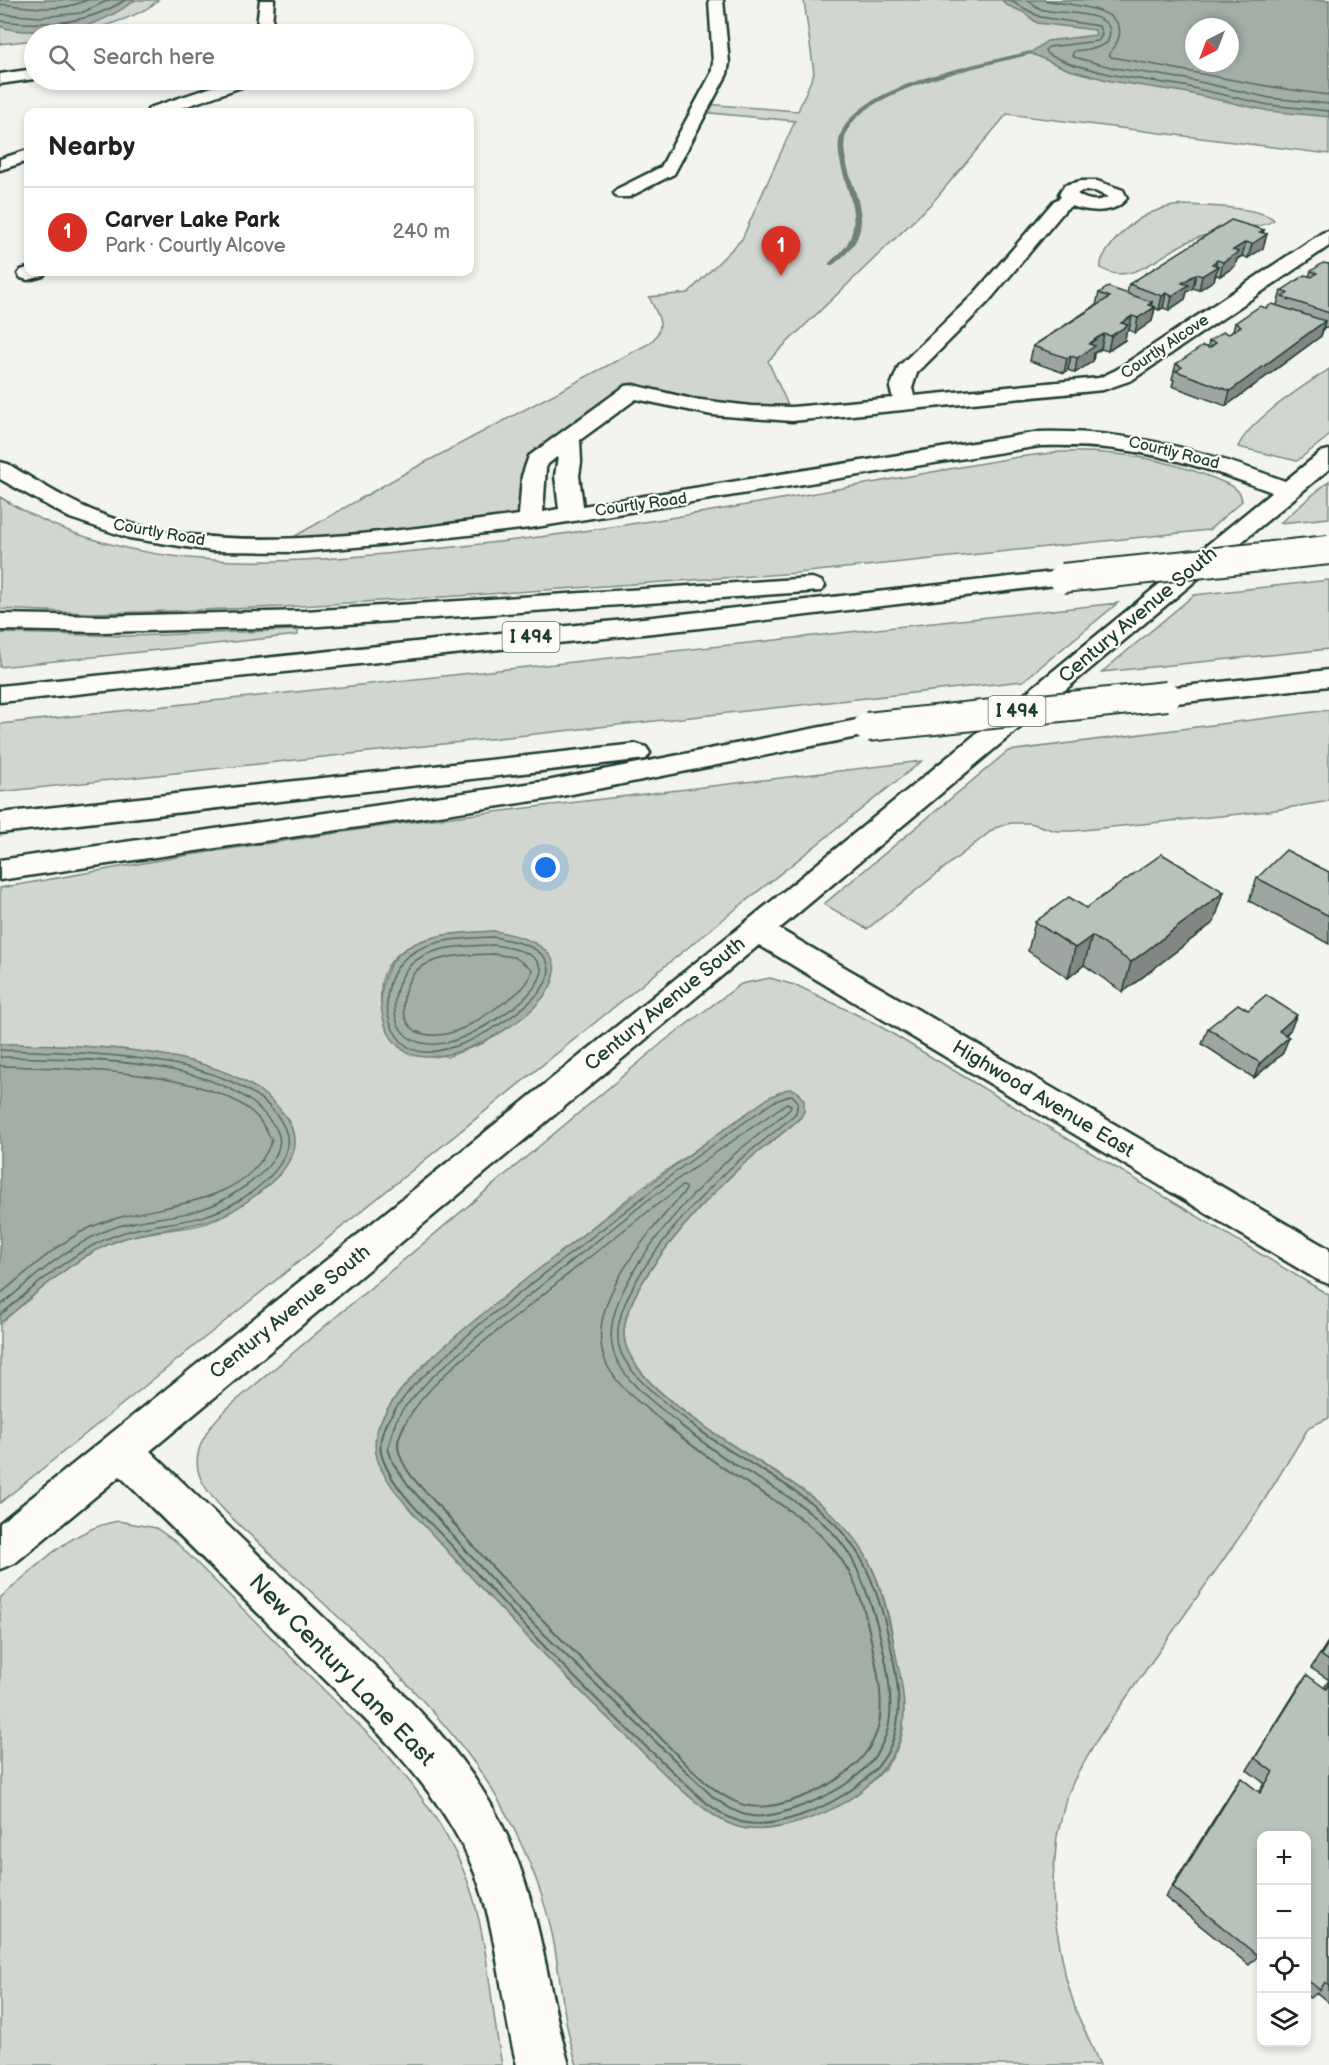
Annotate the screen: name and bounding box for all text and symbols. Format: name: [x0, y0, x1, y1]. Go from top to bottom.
north arrow: [1185, 18, 1239, 72]
search box: [24, 24, 474, 90]
icon: search: [45, 41, 78, 74]
text: Search here: [93, 44, 215, 71]
text: Nearby: [48, 132, 135, 163]
text: Carver Lake Park: [105, 207, 280, 234]
text: 1: [63, 220, 72, 244]
text: 240 m: [393, 220, 450, 244]
pin: 1: [762, 226, 800, 276]
text: Park · Courtly Alcove: [105, 234, 286, 258]
street label: Courtly Alcove: [1117, 310, 1213, 383]
street label: Courtly Road: [1127, 433, 1221, 473]
street label: Courtly Road: [594, 489, 688, 521]
street label: Courtly Road: [112, 516, 206, 550]
street label: Century Avenue South: [1054, 542, 1222, 688]
road number: I 494: [502, 622, 560, 652]
road number: I 494: [988, 696, 1046, 726]
your location: [531, 853, 560, 882]
street label: Century Avenue South: [580, 932, 750, 1076]
street label: Highwood Avenue East: [948, 1035, 1138, 1163]
street label: Century Avenue South: [205, 1240, 375, 1384]
street label: New Century Lane East: [243, 1568, 442, 1772]
map controls: [1257, 1831, 1311, 2047]
button: +: [1257, 1831, 1311, 1885]
button: −: [1257, 1885, 1311, 1939]
button: locate: [1257, 1939, 1311, 1993]
button: layers: [1257, 1993, 1311, 2047]

